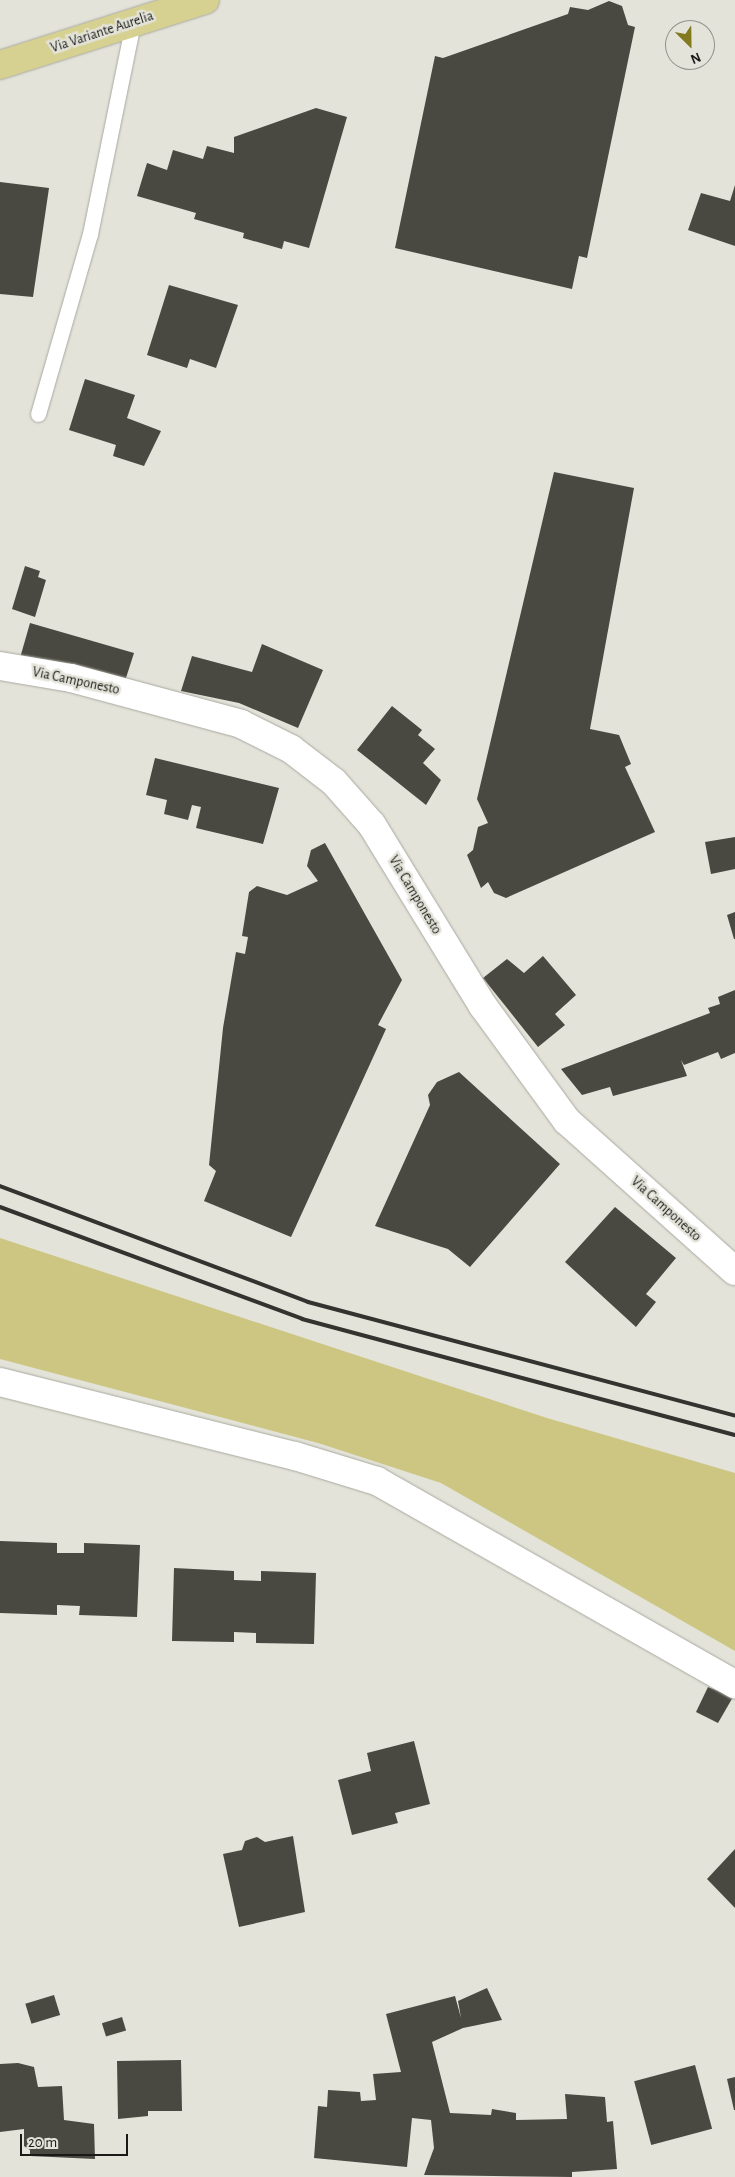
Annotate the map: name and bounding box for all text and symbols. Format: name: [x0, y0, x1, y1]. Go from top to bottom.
street label: Via Variante Aurelia: [48, 7, 156, 57]
north arrow: [665, 20, 715, 70]
text: N: [688, 50, 703, 66]
street label: Via Camponesto: [31, 664, 121, 698]
street label: Via Camponesto: [385, 853, 445, 937]
street label: Via Camponesto: [627, 1173, 705, 1245]
scale bar: [22, 2124, 130, 2156]
text: 20 m: [28, 2135, 57, 2150]

